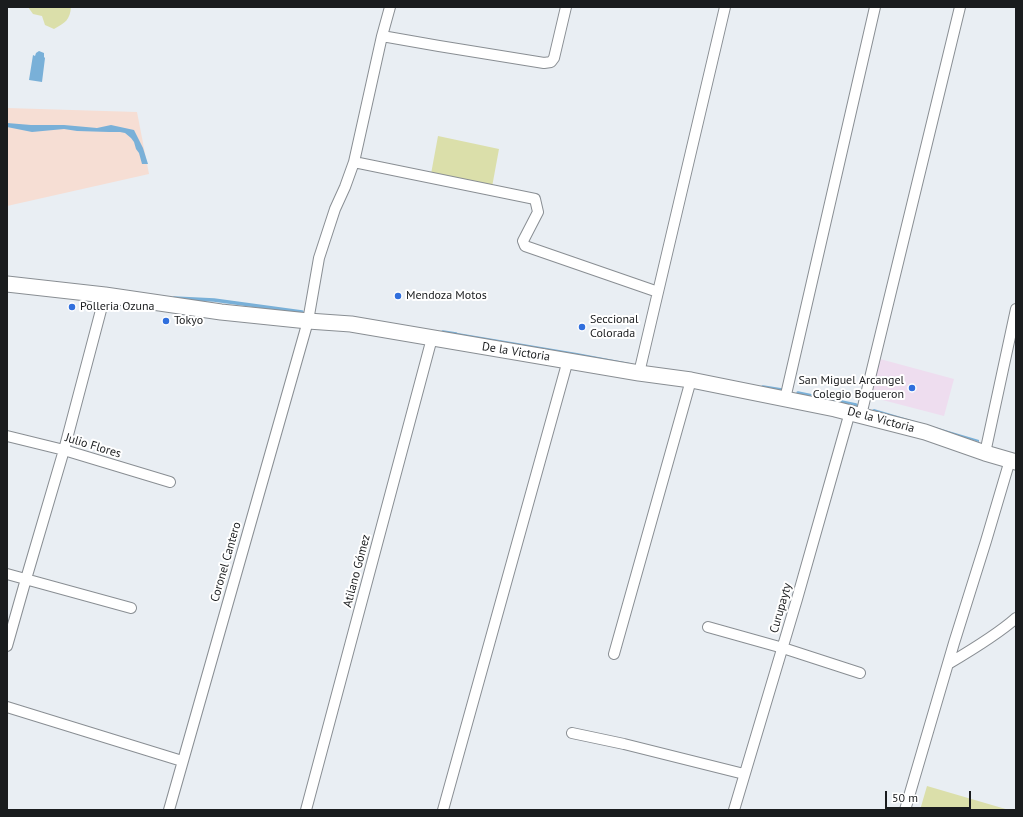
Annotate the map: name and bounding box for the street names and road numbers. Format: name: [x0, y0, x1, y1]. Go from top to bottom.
street label: De la Victoria: [481, 340, 551, 364]
street label: De la Victoria: [846, 404, 916, 436]
street label: Julio Flores: [63, 431, 123, 461]
street label: Coronel Cantero: [208, 520, 244, 604]
street label: Atilano Gómez: [340, 533, 374, 609]
street label: Curupayty: [767, 581, 795, 635]

